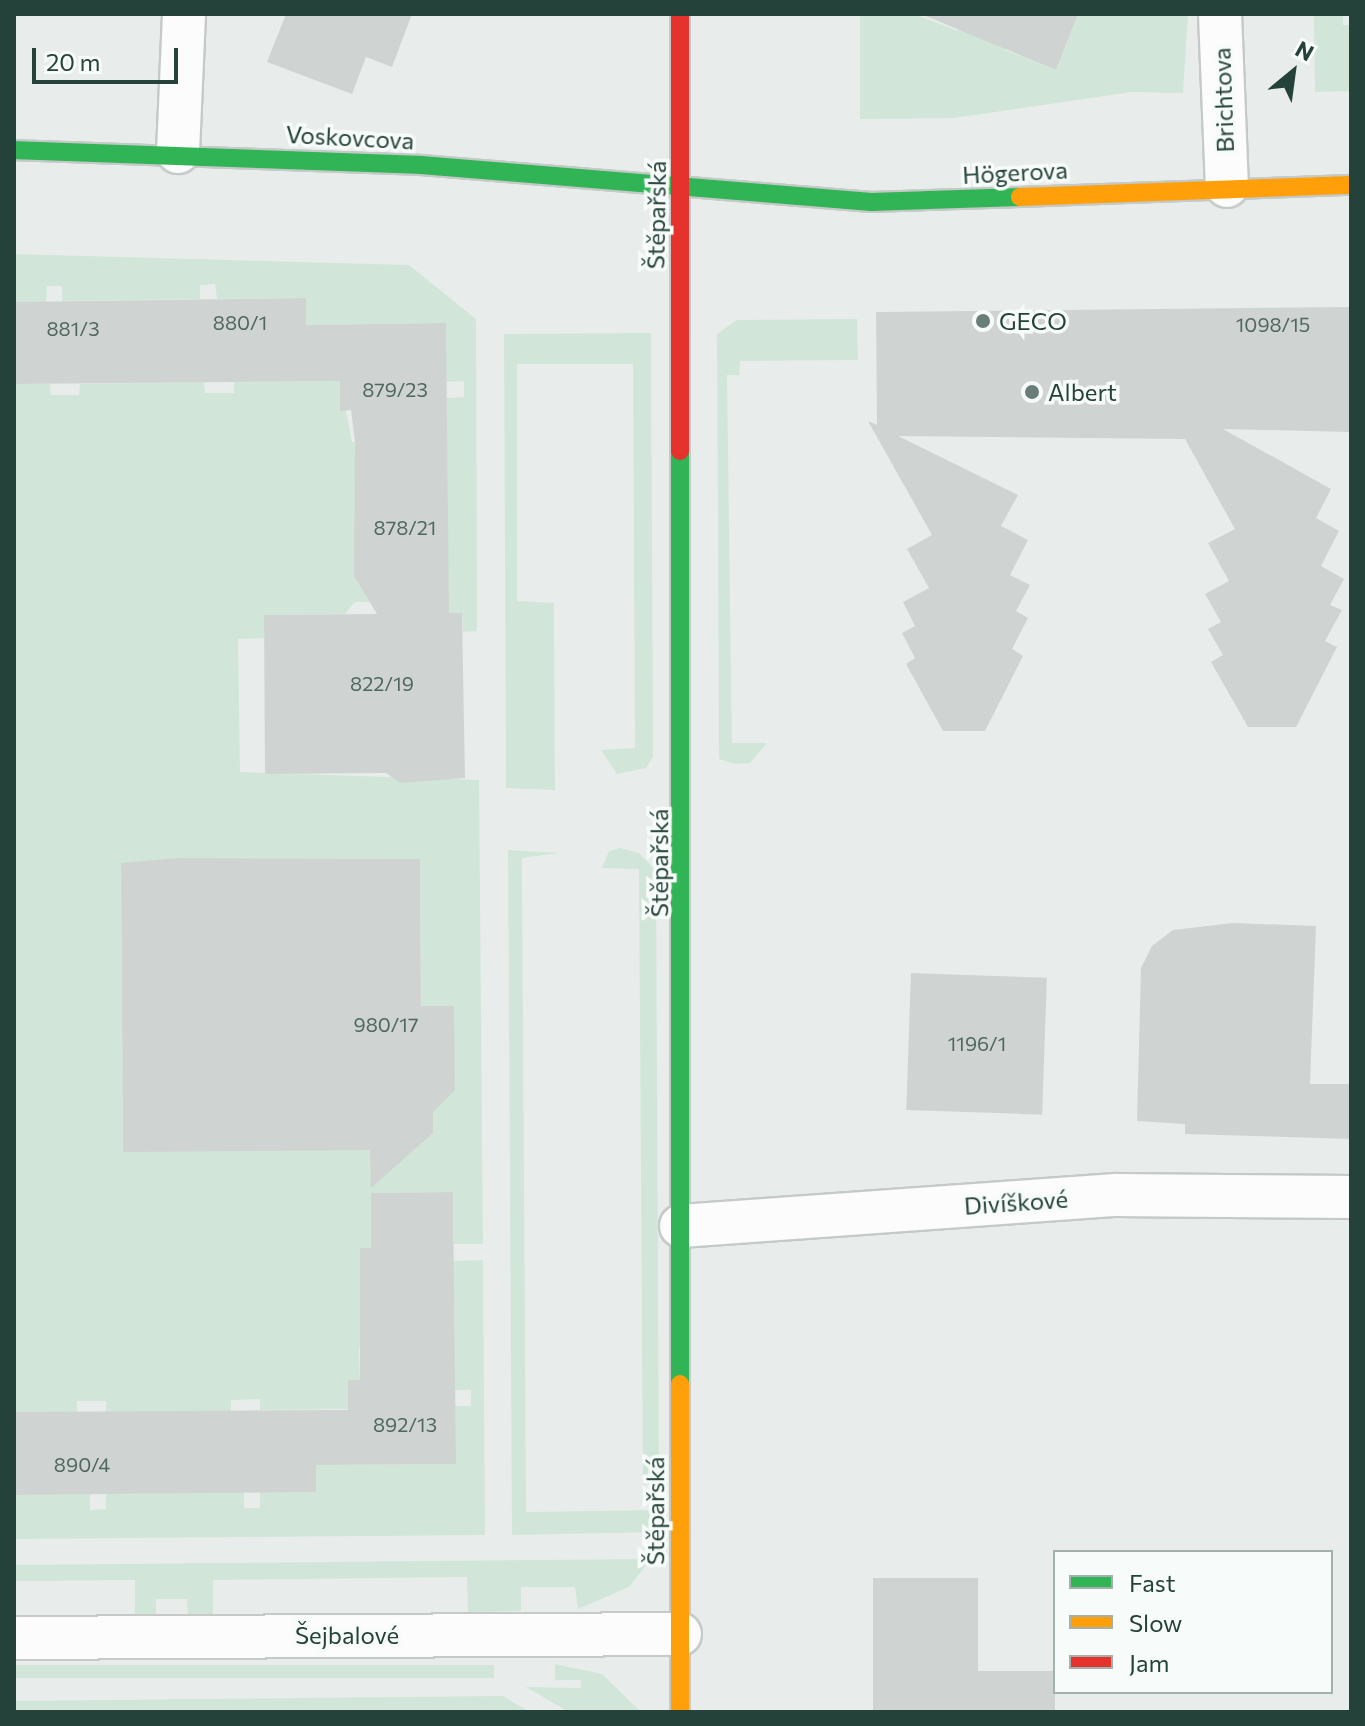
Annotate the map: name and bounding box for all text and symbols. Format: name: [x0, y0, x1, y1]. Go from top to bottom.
scale bar: [36, 32, 182, 82]
north arrow: [1253, 32, 1333, 112]
text: N: [1291, 35, 1319, 66]
text: 20 m: [46, 47, 100, 76]
street label: Brichtova: [1207, 47, 1239, 153]
street label: Voskovcova: [285, 119, 415, 155]
street label: Högerova: [962, 155, 1068, 189]
street label: Štěpařská: [641, 161, 671, 269]
place label: GECO: [999, 307, 1067, 335]
house number: 880/1: [213, 310, 267, 334]
marker: GECO: [974, 312, 992, 330]
house number: 1098/15: [1236, 312, 1310, 336]
house number: 881/3: [46, 316, 100, 340]
house number: 879/23: [362, 377, 428, 401]
place label: Albert: [1048, 378, 1117, 406]
marker: Albert: [1023, 383, 1041, 401]
house number: 878/21: [374, 515, 436, 539]
house number: 822/19: [350, 671, 414, 695]
street label: Štěpařská: [645, 809, 673, 917]
house number: 980/17: [354, 1012, 418, 1036]
house number: 1196/1: [948, 1031, 1006, 1055]
street label: Divíškové: [963, 1184, 1069, 1220]
house number: 892/13: [373, 1412, 437, 1436]
house number: 890/4: [54, 1452, 110, 1476]
street label: Štěpařská: [641, 1457, 669, 1565]
legend: [1053, 1550, 1333, 1694]
text: Fast: [1129, 1568, 1176, 1597]
text: Slow: [1129, 1608, 1182, 1637]
street label: Šejbalové: [295, 1621, 399, 1649]
text: Jam: [1129, 1648, 1169, 1677]

